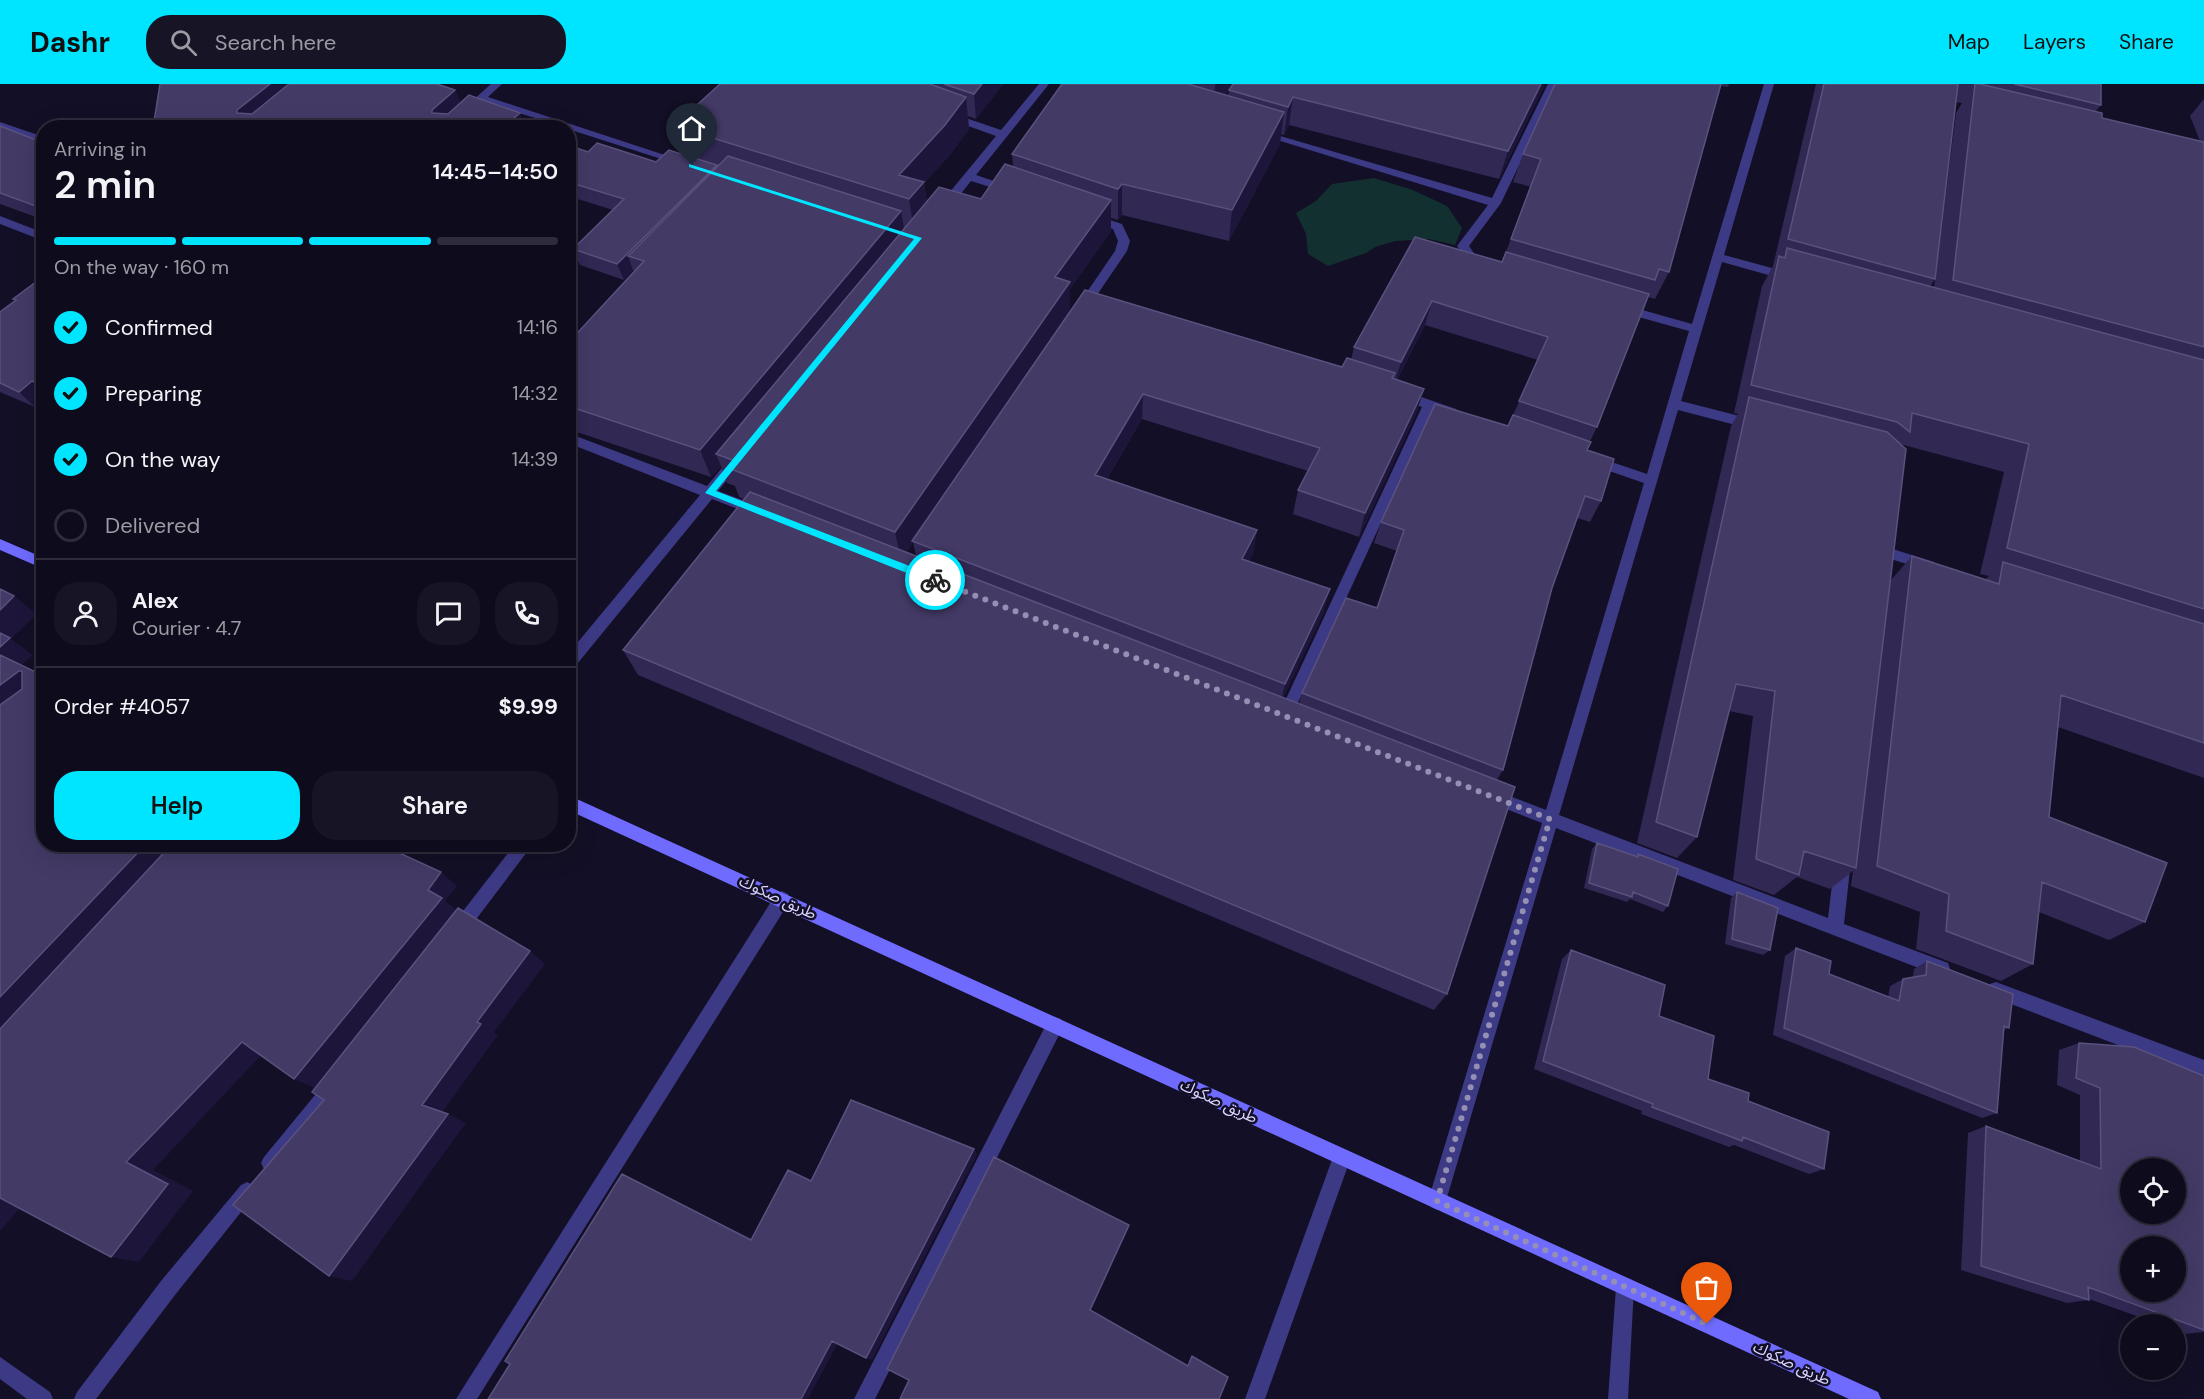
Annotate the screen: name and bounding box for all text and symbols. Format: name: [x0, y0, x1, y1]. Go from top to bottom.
search box: [146, 15, 566, 69]
text: Dashr: [30, 24, 110, 61]
icon: search: [167, 26, 200, 59]
text: Search here: [215, 28, 336, 57]
text: Map: [1948, 28, 1990, 56]
text: Layers: [2023, 28, 2086, 56]
text: Share: [2119, 28, 2174, 56]
pin: [666, 103, 717, 165]
icon: home: [675, 112, 708, 145]
text: Arriving in: [54, 136, 146, 162]
text: 14:45–14:50: [432, 157, 558, 186]
text: 2 min: [54, 159, 156, 210]
text: On the way · 160 m: [54, 254, 229, 280]
icon: check: [54, 311, 87, 344]
text: Confirmed: [105, 313, 213, 342]
text: 14:16: [517, 314, 558, 340]
icon: check: [54, 377, 87, 410]
text: Preparing: [105, 379, 202, 408]
text: 14:32: [512, 380, 558, 406]
icon: check: [54, 443, 87, 476]
text: On the way: [105, 445, 220, 474]
text: 14:39: [512, 446, 558, 472]
text: Delivered: [105, 511, 200, 540]
courier: [905, 550, 965, 610]
icon: bike: [919, 564, 952, 597]
button: person: [54, 582, 117, 645]
button: chat: [417, 582, 480, 645]
button: phone: [495, 582, 558, 645]
text: Alex: [132, 586, 179, 615]
text: Courier · 4.7: [132, 615, 241, 641]
text: Order #4057: [54, 692, 190, 721]
text: $9.99: [499, 692, 558, 721]
button: Help: [54, 771, 300, 840]
button: Share: [312, 771, 558, 840]
street label: طريق صكوك: [736, 870, 820, 924]
street label: طريق صكوك: [1177, 1074, 1261, 1128]
map controls: [2120, 1158, 2186, 1380]
button: locate: [2120, 1158, 2186, 1224]
button: +: [2120, 1236, 2186, 1302]
pin: [1681, 1262, 1732, 1324]
icon: bag: [1690, 1271, 1723, 1304]
button: −: [2120, 1314, 2186, 1380]
street label: طريق صكوك: [1750, 1336, 1834, 1390]

